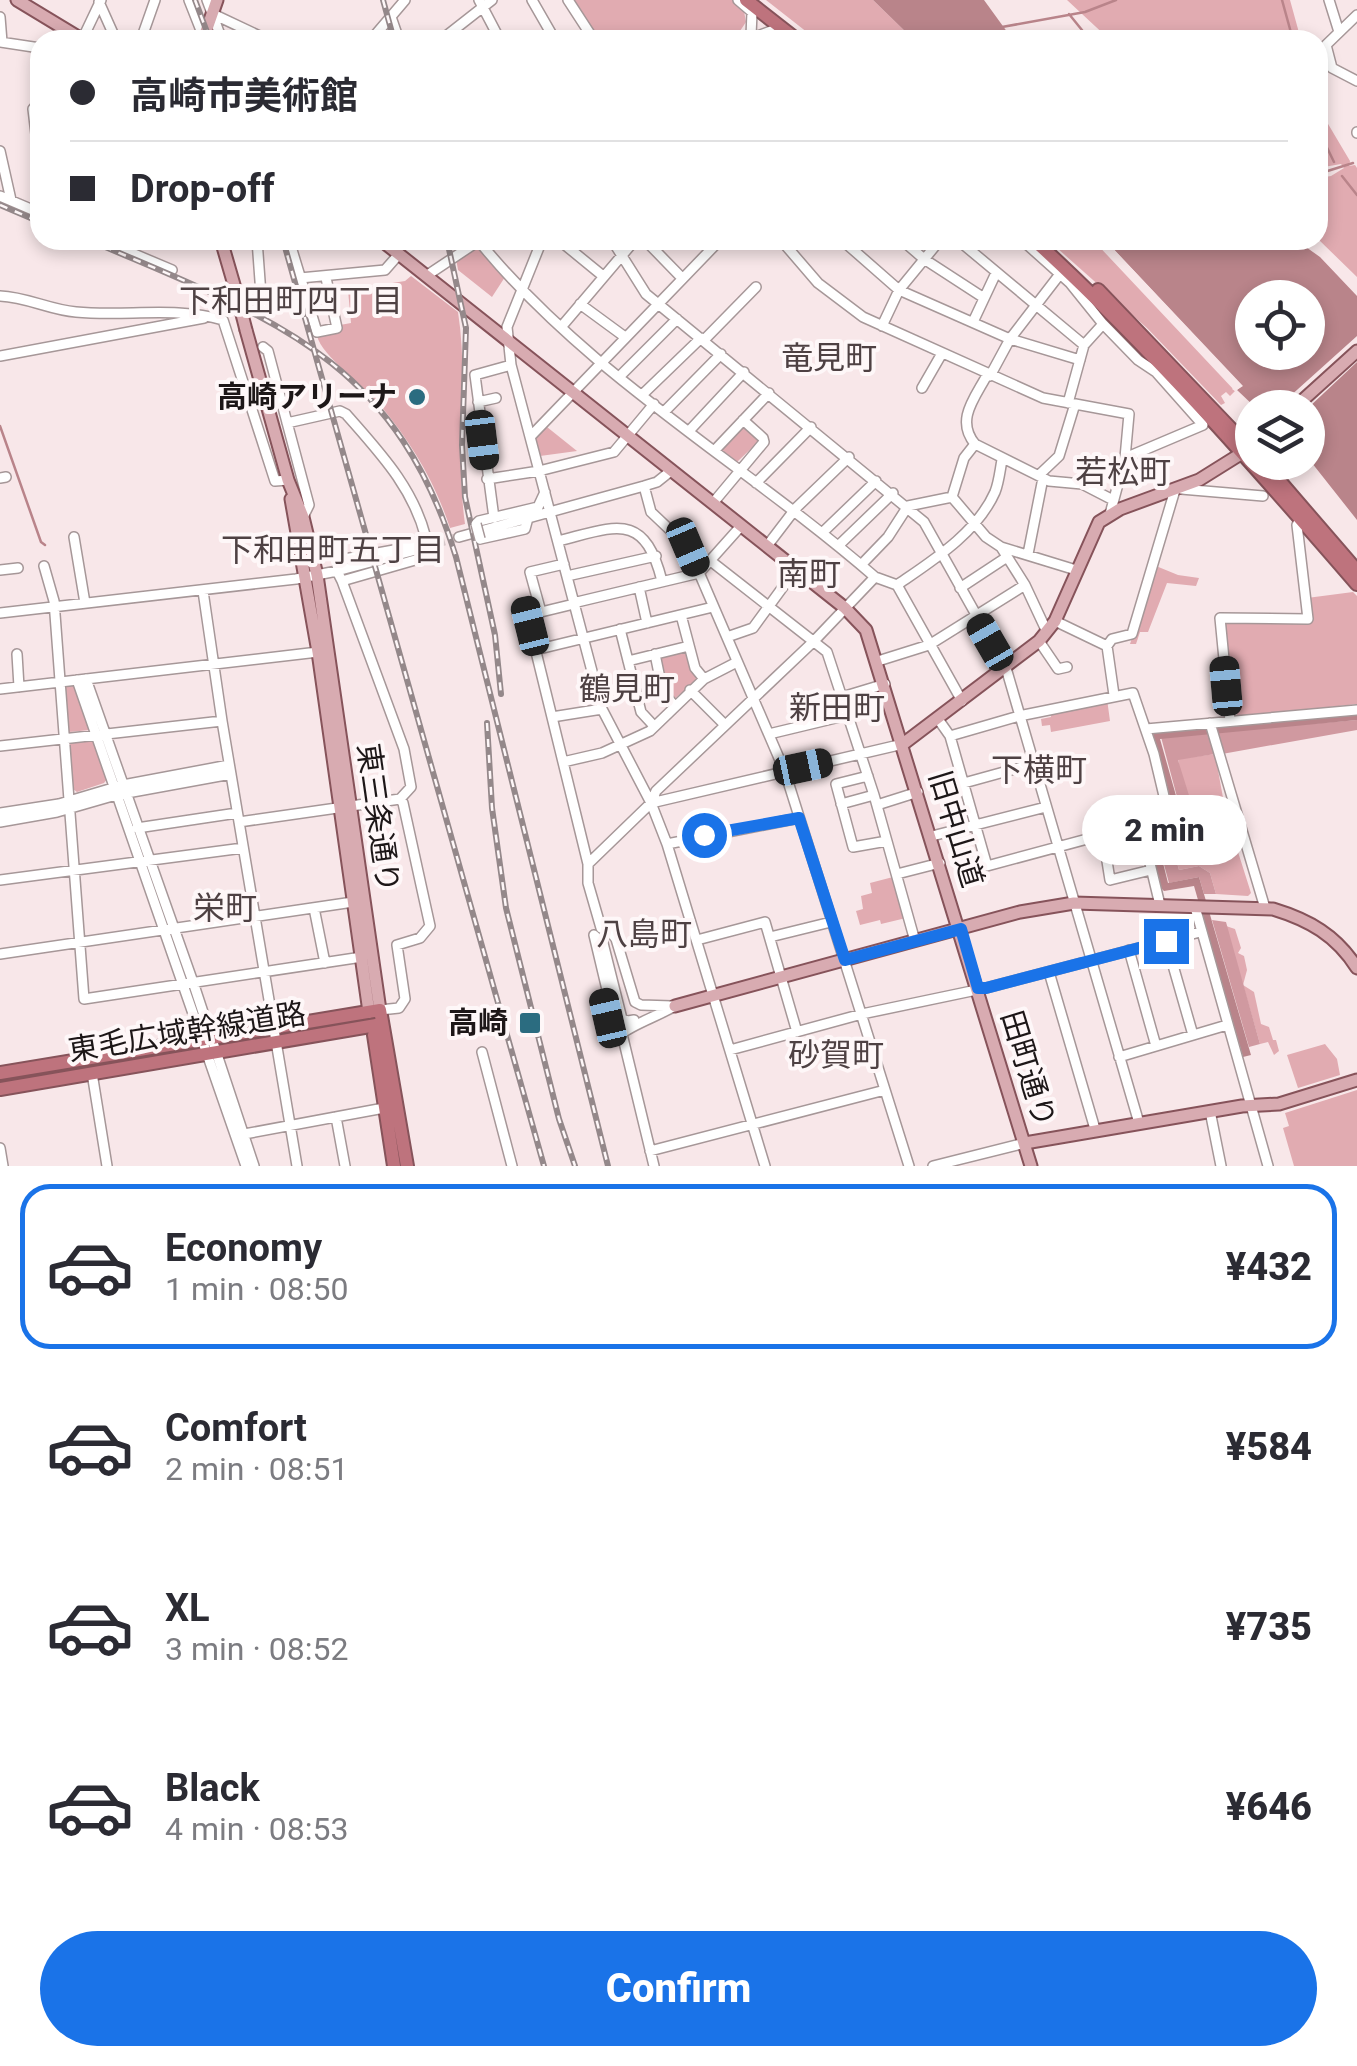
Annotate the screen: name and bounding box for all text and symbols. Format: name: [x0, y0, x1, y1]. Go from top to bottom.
text: 高崎市美術館: [130, 74, 358, 118]
text: Drop-off: [130, 167, 275, 211]
map controls: [1235, 280, 1325, 480]
button: locate: [1235, 280, 1325, 370]
district label: 下和田町四丁目: [179, 282, 403, 320]
district label: 竜見町: [781, 339, 877, 377]
place label: 高崎アリーナ: [217, 379, 397, 414]
marker: 高崎アリーナ: [406, 386, 428, 408]
button: layers: [1235, 390, 1325, 480]
car: [463, 408, 501, 472]
district label: 若松町: [1075, 453, 1171, 491]
car: [662, 514, 714, 580]
district label: 下和田町五丁目: [221, 531, 445, 569]
district label: 南町: [777, 555, 841, 593]
car: [508, 593, 552, 659]
car: [962, 609, 1018, 675]
car: [1208, 655, 1244, 717]
district label: 鶴見町: [579, 670, 675, 708]
district label: 新田町: [789, 689, 885, 727]
street label: 東三条通り: [351, 741, 406, 895]
car: [771, 746, 835, 788]
district label: 下横町: [991, 751, 1087, 789]
street label: 旧中山道: [922, 766, 991, 891]
callout: 2 min: [1084, 796, 1248, 866]
text: 2 min: [1124, 811, 1205, 849]
route start: [682, 813, 727, 858]
district label: 栄町: [193, 889, 257, 927]
district label: 八島町: [596, 915, 692, 953]
route end: [1144, 919, 1189, 964]
car: [587, 985, 629, 1051]
street label: 東毛広域幹線道路: [66, 995, 308, 1068]
place label: 高崎: [448, 1005, 508, 1040]
street label: 田町通り: [994, 1006, 1063, 1131]
marker: 高崎: [517, 1010, 543, 1036]
district label: 砂賀町: [788, 1036, 884, 1074]
icon: car: [45, 1222, 135, 1312]
text: Economy: [165, 1226, 322, 1270]
text: ¥432: [1226, 1245, 1312, 1289]
text: 1 min · 08:50: [165, 1270, 348, 1308]
icon: car: [45, 1402, 135, 1492]
text: Comfort: [165, 1406, 307, 1450]
text: ¥584: [1226, 1425, 1312, 1469]
text: 2 min · 08:51: [165, 1450, 348, 1488]
icon: car: [45, 1582, 135, 1672]
text: XL: [165, 1586, 210, 1630]
text: ¥735: [1226, 1605, 1312, 1649]
text: 3 min · 08:52: [165, 1630, 348, 1668]
icon: car: [45, 1762, 135, 1852]
text: Black: [165, 1766, 260, 1810]
text: ¥646: [1226, 1785, 1312, 1829]
text: 4 min · 08:53: [165, 1810, 348, 1848]
button: Confirm: [40, 1931, 1317, 2046]

